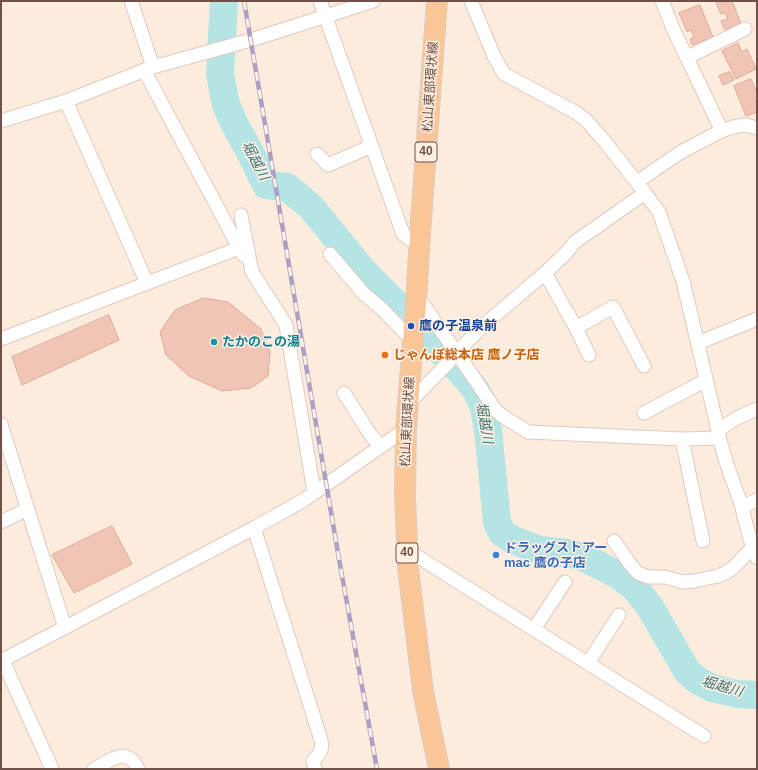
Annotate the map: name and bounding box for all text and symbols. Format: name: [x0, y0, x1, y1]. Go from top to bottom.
street label: 松山東部環状線: [420, 41, 442, 133]
water label: 堀越川: [238, 139, 272, 183]
road number: 40: [415, 142, 437, 162]
place label: 鷹の子温泉前: [419, 318, 497, 334]
marker: 鷹の子温泉前: [406, 321, 416, 331]
place label: たかのこの湯: [222, 334, 300, 350]
marker: たかのこの湯: [209, 337, 219, 347]
place label: じゃんぼ総本店 鷹ノ子店: [393, 347, 540, 363]
marker: じゃんぼ総本店 鷹ノ子店: [380, 350, 390, 360]
street label: 松山東部環状線: [398, 376, 418, 468]
water label: 堀越川: [472, 401, 496, 445]
place label: ドラッグストアー mac 鷹の子店: [504, 540, 607, 571]
road number: 40: [396, 543, 418, 563]
marker: ドラッグストアー mac 鷹の子店: [491, 550, 501, 560]
water label: 堀越川: [699, 673, 745, 701]

